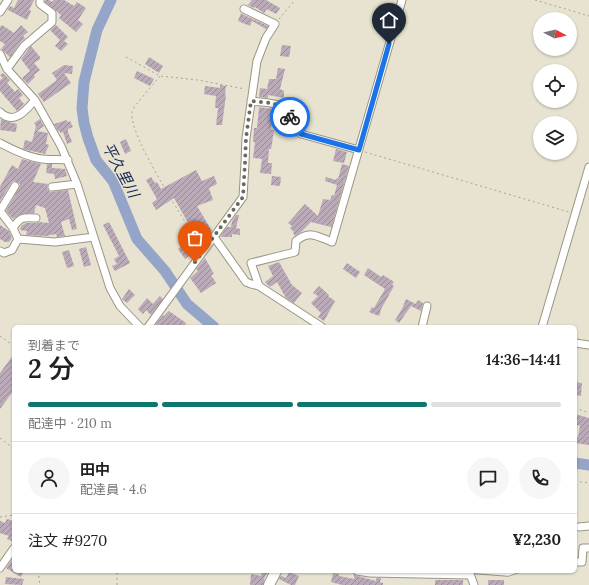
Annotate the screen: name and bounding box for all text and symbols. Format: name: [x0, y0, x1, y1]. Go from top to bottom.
pin: [372, 3, 406, 44]
icon: home: [378, 9, 400, 31]
north arrow: [533, 12, 577, 56]
map controls: [533, 12, 577, 160]
button: locate: [533, 64, 577, 108]
courier: [270, 97, 310, 137]
icon: bike: [279, 106, 301, 128]
button: layers: [533, 116, 577, 160]
water label: 平久里川: [99, 139, 144, 203]
pin: [178, 221, 212, 262]
icon: bag: [184, 227, 206, 249]
text: 到着まで: [28, 337, 80, 354]
text: 14:36–14:41: [486, 350, 561, 369]
text: 2 分: [28, 352, 75, 385]
text: 配達中 · 210 m: [28, 415, 112, 432]
button: person: [28, 457, 70, 499]
button: chat: [467, 457, 509, 499]
button: phone: [519, 457, 561, 499]
text: 田中: [80, 460, 110, 479]
text: 配達員 · 4.6: [80, 481, 147, 498]
text: ¥2,230: [512, 530, 561, 549]
text: 注文 #9270: [28, 531, 107, 550]

